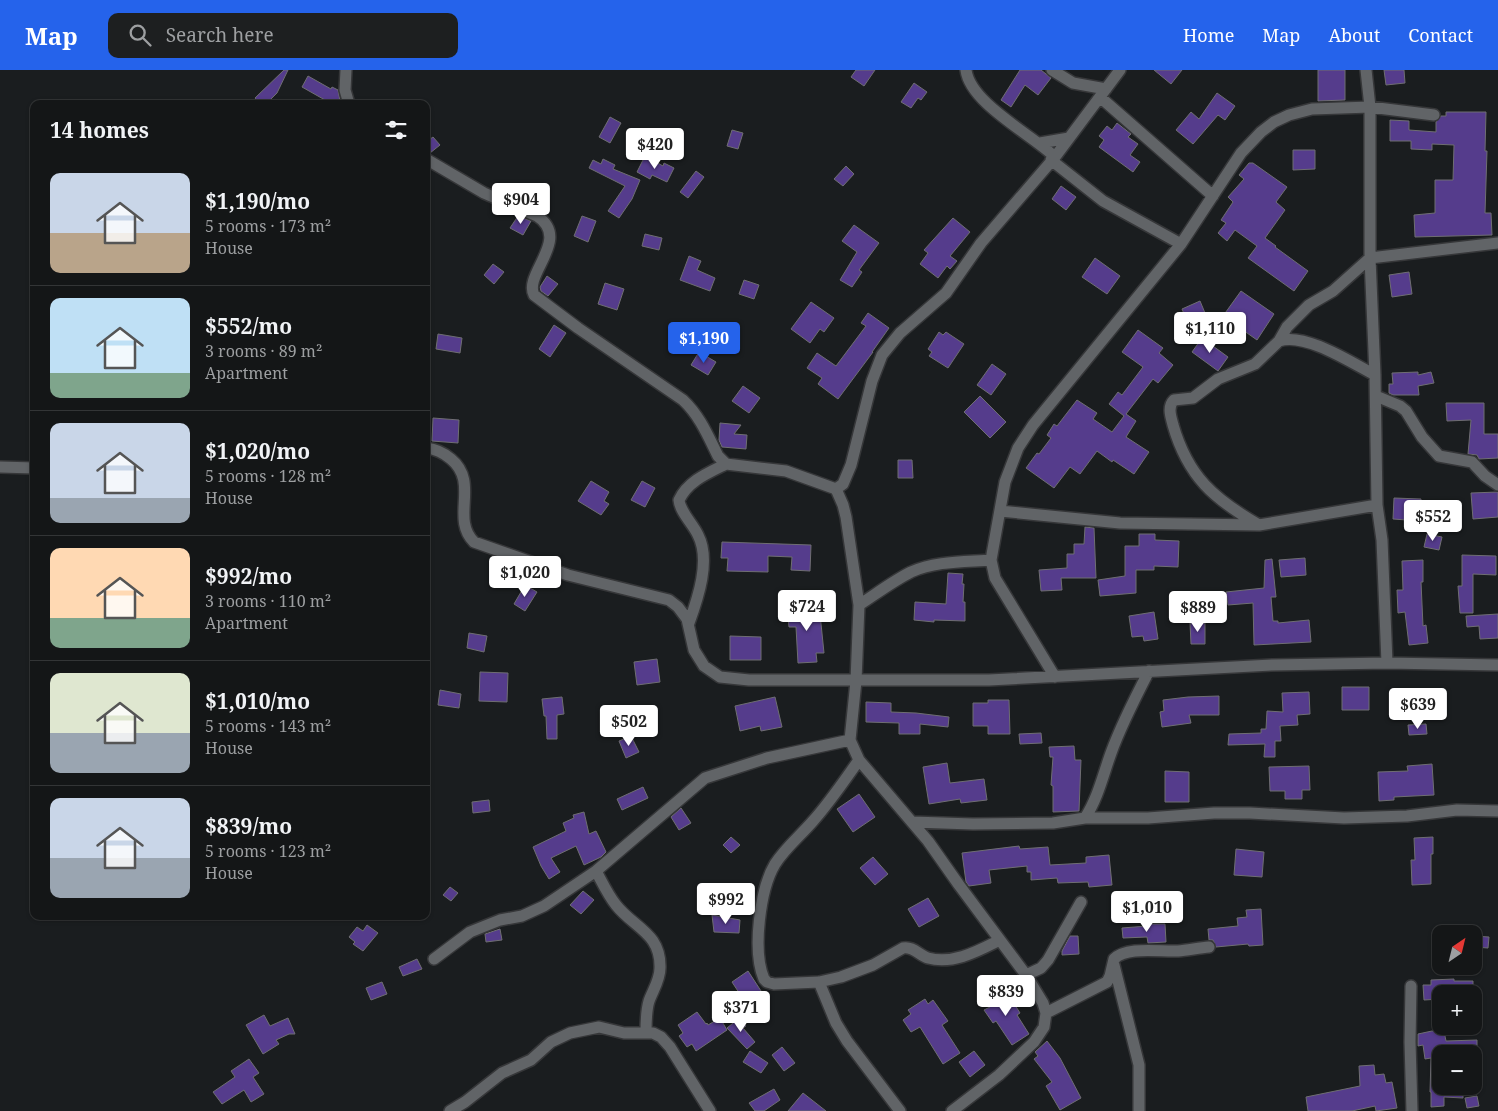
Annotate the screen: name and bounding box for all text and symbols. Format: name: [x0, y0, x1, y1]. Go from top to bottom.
search box: [108, 13, 458, 58]
text: Map: [25, 19, 78, 52]
icon: search: [126, 21, 154, 49]
text: Search here: [166, 22, 274, 48]
text: Home: [1183, 23, 1234, 47]
text: Map: [1262, 23, 1300, 47]
text: About: [1328, 23, 1380, 47]
text: Contact: [1408, 23, 1473, 47]
text: 14 homes: [50, 116, 149, 144]
icon: filters: [382, 116, 410, 144]
pin: $420: [625, 128, 685, 170]
text: $420: [637, 133, 673, 155]
pin: $904: [491, 182, 551, 225]
text: $1,190/mo: [205, 187, 310, 215]
text: $904: [503, 188, 539, 210]
icon: home: [90, 193, 150, 253]
text: 5 rooms · 173 m²: [205, 215, 331, 237]
text: House: [205, 237, 253, 259]
text: $552/mo: [205, 312, 292, 340]
pin: $1,110: [1169, 312, 1251, 354]
text: $1,110: [1185, 317, 1235, 339]
icon: home: [90, 318, 150, 378]
pin: $1,190: [663, 322, 745, 364]
text: $1,190: [679, 327, 729, 349]
text: 3 rooms · 89 m²: [205, 340, 322, 362]
text: Apartment: [205, 362, 288, 384]
text: $1,020/mo: [205, 437, 310, 465]
icon: home: [90, 443, 150, 503]
text: 5 rooms · 128 m²: [205, 465, 331, 487]
text: House: [205, 487, 253, 509]
pin: $552: [1403, 500, 1463, 542]
text: $552: [1415, 505, 1451, 527]
pin: $1,020: [484, 556, 566, 598]
text: $1,020: [500, 561, 550, 583]
text: $992/mo: [205, 562, 292, 590]
icon: home: [90, 568, 150, 628]
text: 3 rooms · 110 m²: [205, 590, 331, 612]
pin: $724: [777, 590, 837, 632]
pin: $889: [1168, 590, 1228, 633]
text: $724: [789, 595, 825, 617]
text: $889: [1180, 596, 1216, 618]
text: Apartment: [205, 612, 288, 634]
text: $1,010/mo: [205, 687, 310, 715]
pin: $639: [1388, 688, 1448, 730]
icon: home: [90, 693, 150, 753]
text: $639: [1400, 693, 1436, 715]
pin: $502: [599, 704, 659, 747]
text: $502: [611, 710, 647, 732]
text: 5 rooms · 143 m²: [205, 715, 331, 737]
text: House: [205, 737, 253, 759]
text: $839/mo: [205, 812, 292, 840]
icon: home: [90, 818, 150, 878]
text: 5 rooms · 123 m²: [205, 840, 331, 862]
text: House: [205, 862, 253, 884]
pin: $992: [696, 882, 756, 925]
text: $992: [708, 888, 744, 910]
pin: $1,010: [1106, 890, 1188, 933]
text: $1,010: [1122, 896, 1172, 918]
north arrow: [1432, 925, 1482, 975]
map controls: [1432, 925, 1482, 1095]
pin: $839: [976, 974, 1036, 1017]
text: $839: [988, 980, 1024, 1002]
button: +: [1432, 985, 1482, 1035]
pin: $371: [711, 990, 771, 1033]
text: $371: [723, 996, 759, 1018]
button: −: [1432, 1045, 1482, 1095]

